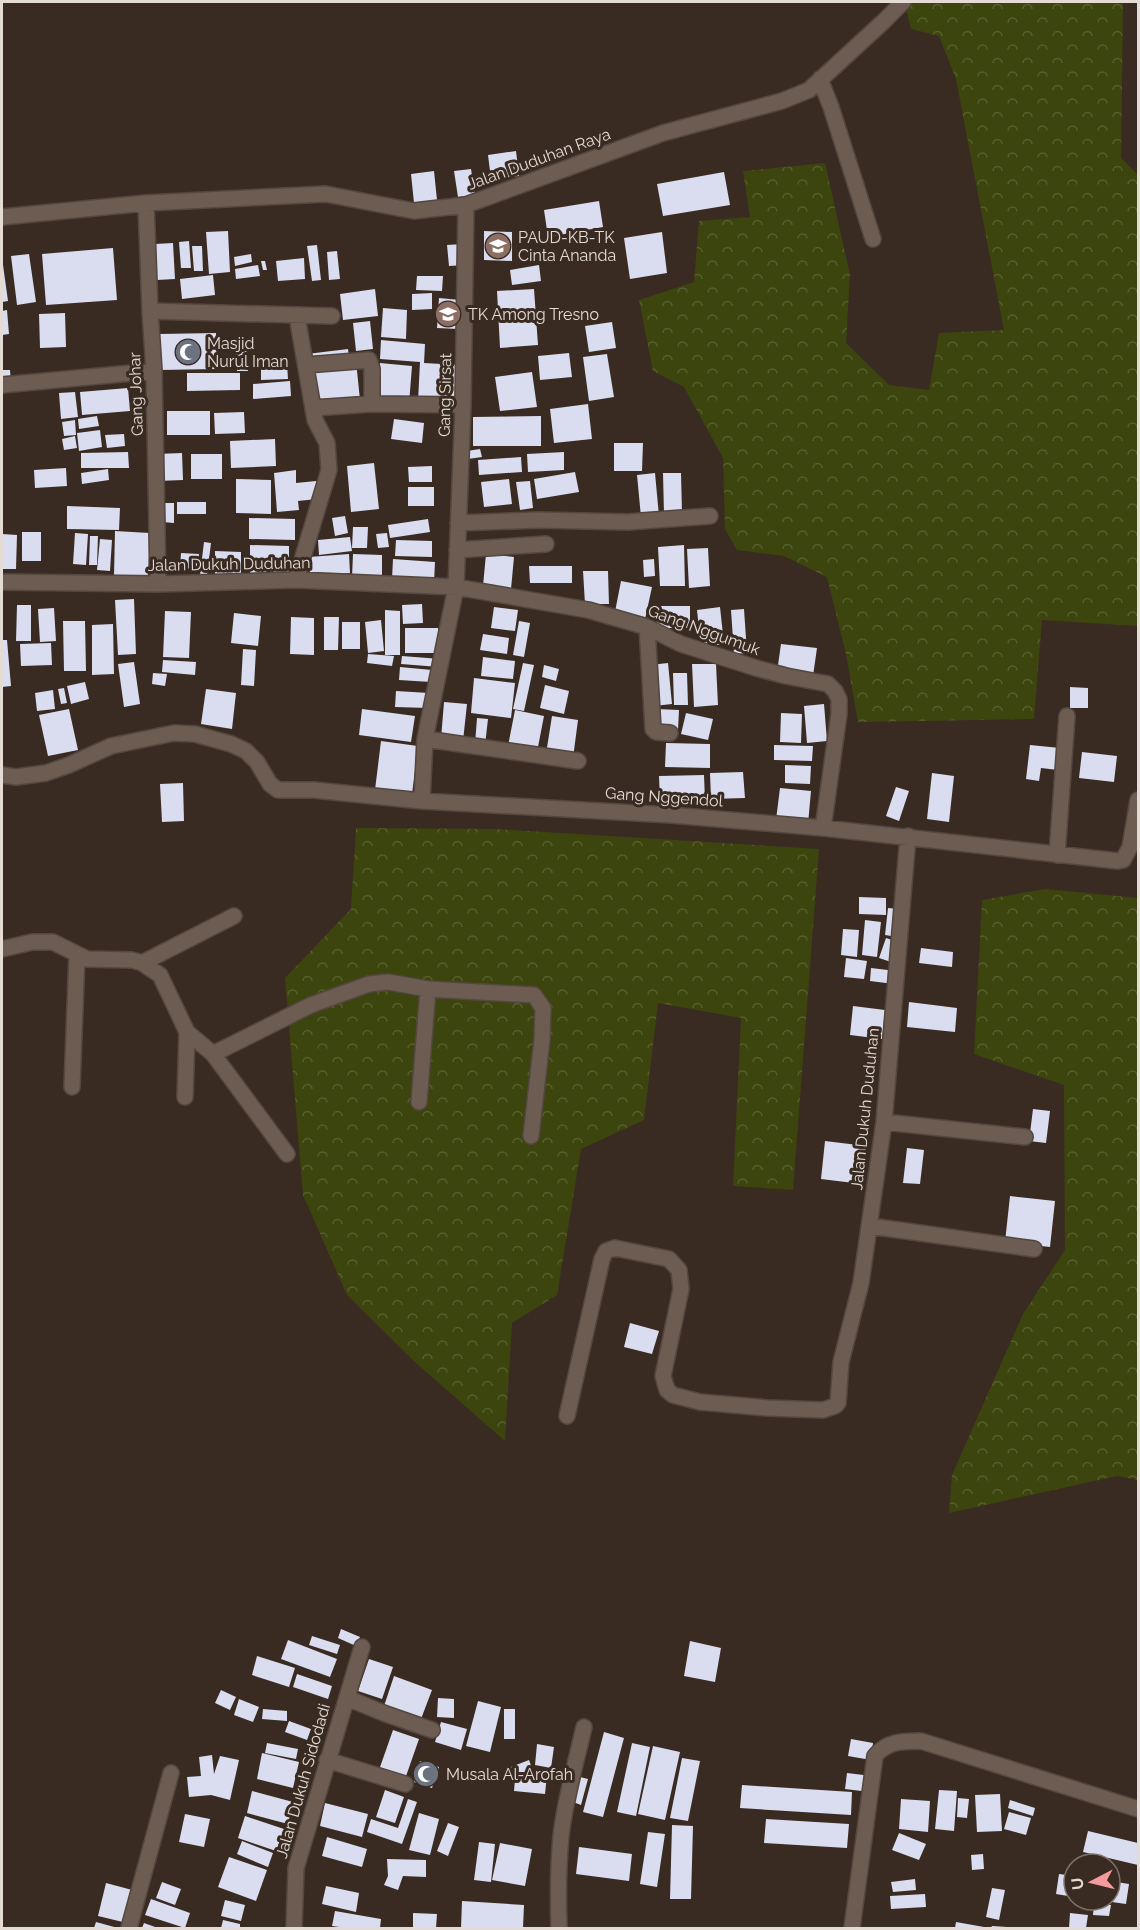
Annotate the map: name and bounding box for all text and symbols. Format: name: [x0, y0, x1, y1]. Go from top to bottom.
street label: Jalan Duduhan Raya: [465, 124, 613, 194]
place label: PAUD-KB-TK Cinta Ananda: [518, 228, 616, 265]
school or university icon: PAUD-KB-TK Cinta Ananda: [483, 231, 513, 261]
school or university icon: TK Among Tresno: [433, 299, 463, 329]
place label: TK Among Tresno: [468, 305, 599, 324]
place label: Masjid Nurul Iman: [207, 334, 289, 371]
mosque icon: Masjid Nurul Iman: [173, 337, 203, 367]
street label: Gang Johar: [125, 351, 147, 436]
street label: Gang Sirsat: [435, 352, 455, 437]
street label: Jalan Dukuh Duduhan: [147, 553, 311, 575]
street label: Gang Nggumuk: [645, 601, 763, 659]
street label: Gang Nggendol: [604, 783, 724, 811]
street label: Jalan Dukuh Duduhan: [847, 1027, 883, 1191]
street label: Jalan Dukuh Sidodadi: [272, 1702, 334, 1860]
mosque icon: Musala Al-Arofah: [411, 1759, 441, 1789]
place label: Musala Al-Arofah: [446, 1765, 573, 1784]
north arrow: [1062, 1852, 1122, 1912]
text: U: [1067, 1877, 1088, 1891]

